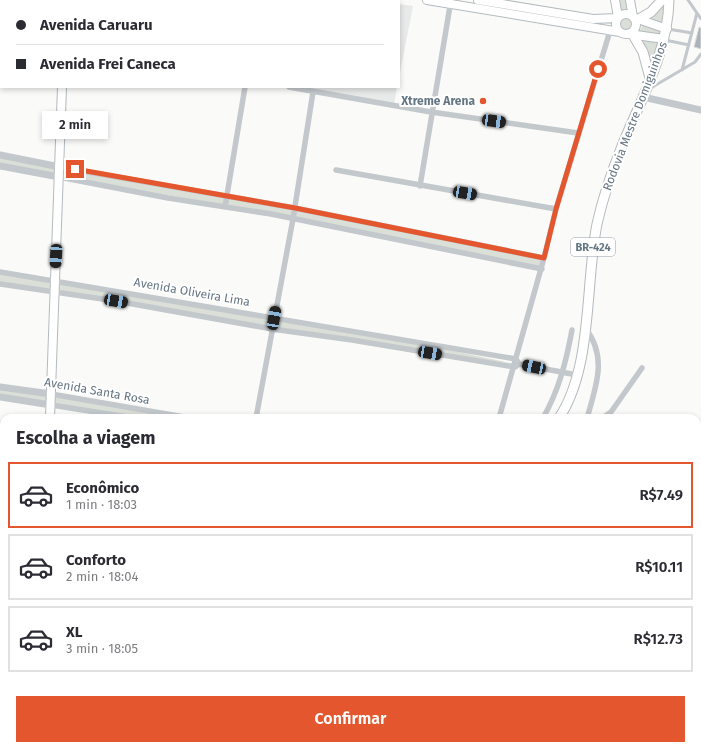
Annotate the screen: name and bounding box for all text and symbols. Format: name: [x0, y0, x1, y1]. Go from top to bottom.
text: Avenida Caruaru: [40, 16, 152, 34]
street label: Rodovia Mestre Domiguinhos: [600, 39, 670, 193]
text: Avenida Frei Caneca: [40, 55, 176, 73]
route start: [589, 60, 607, 78]
place label: Xtreme Arena: [400, 94, 475, 108]
marker: Xtreme Arena: [478, 96, 488, 106]
callout: 2 min: [42, 111, 108, 139]
car: [481, 113, 507, 129]
text: 2 min: [59, 117, 91, 132]
route end: [66, 160, 84, 178]
car: [452, 185, 478, 201]
road number: BR-424: [571, 238, 615, 256]
car: [49, 244, 63, 268]
street label: Avenida Oliveira Lima: [133, 275, 251, 309]
car: [103, 293, 129, 309]
car: [266, 305, 282, 331]
car: [417, 345, 443, 361]
car: [521, 359, 547, 375]
street label: Avenida Santa Rosa: [43, 375, 151, 407]
text: Escolha a viagem: [16, 427, 156, 449]
icon: car: [18, 477, 54, 513]
text: Econômico: [66, 479, 139, 497]
text: R$7.49: [640, 486, 683, 504]
text: 1 min · 18:03: [66, 497, 137, 512]
icon: car: [18, 549, 54, 585]
text: Conforto: [66, 551, 126, 569]
text: R$10.11: [635, 558, 683, 576]
text: 2 min · 18:04: [66, 569, 138, 584]
icon: car: [18, 621, 54, 657]
text: XL: [66, 623, 82, 641]
text: R$12.73: [634, 630, 683, 648]
text: 3 min · 18:05: [66, 641, 138, 656]
button: Confirmar: [16, 696, 685, 742]

